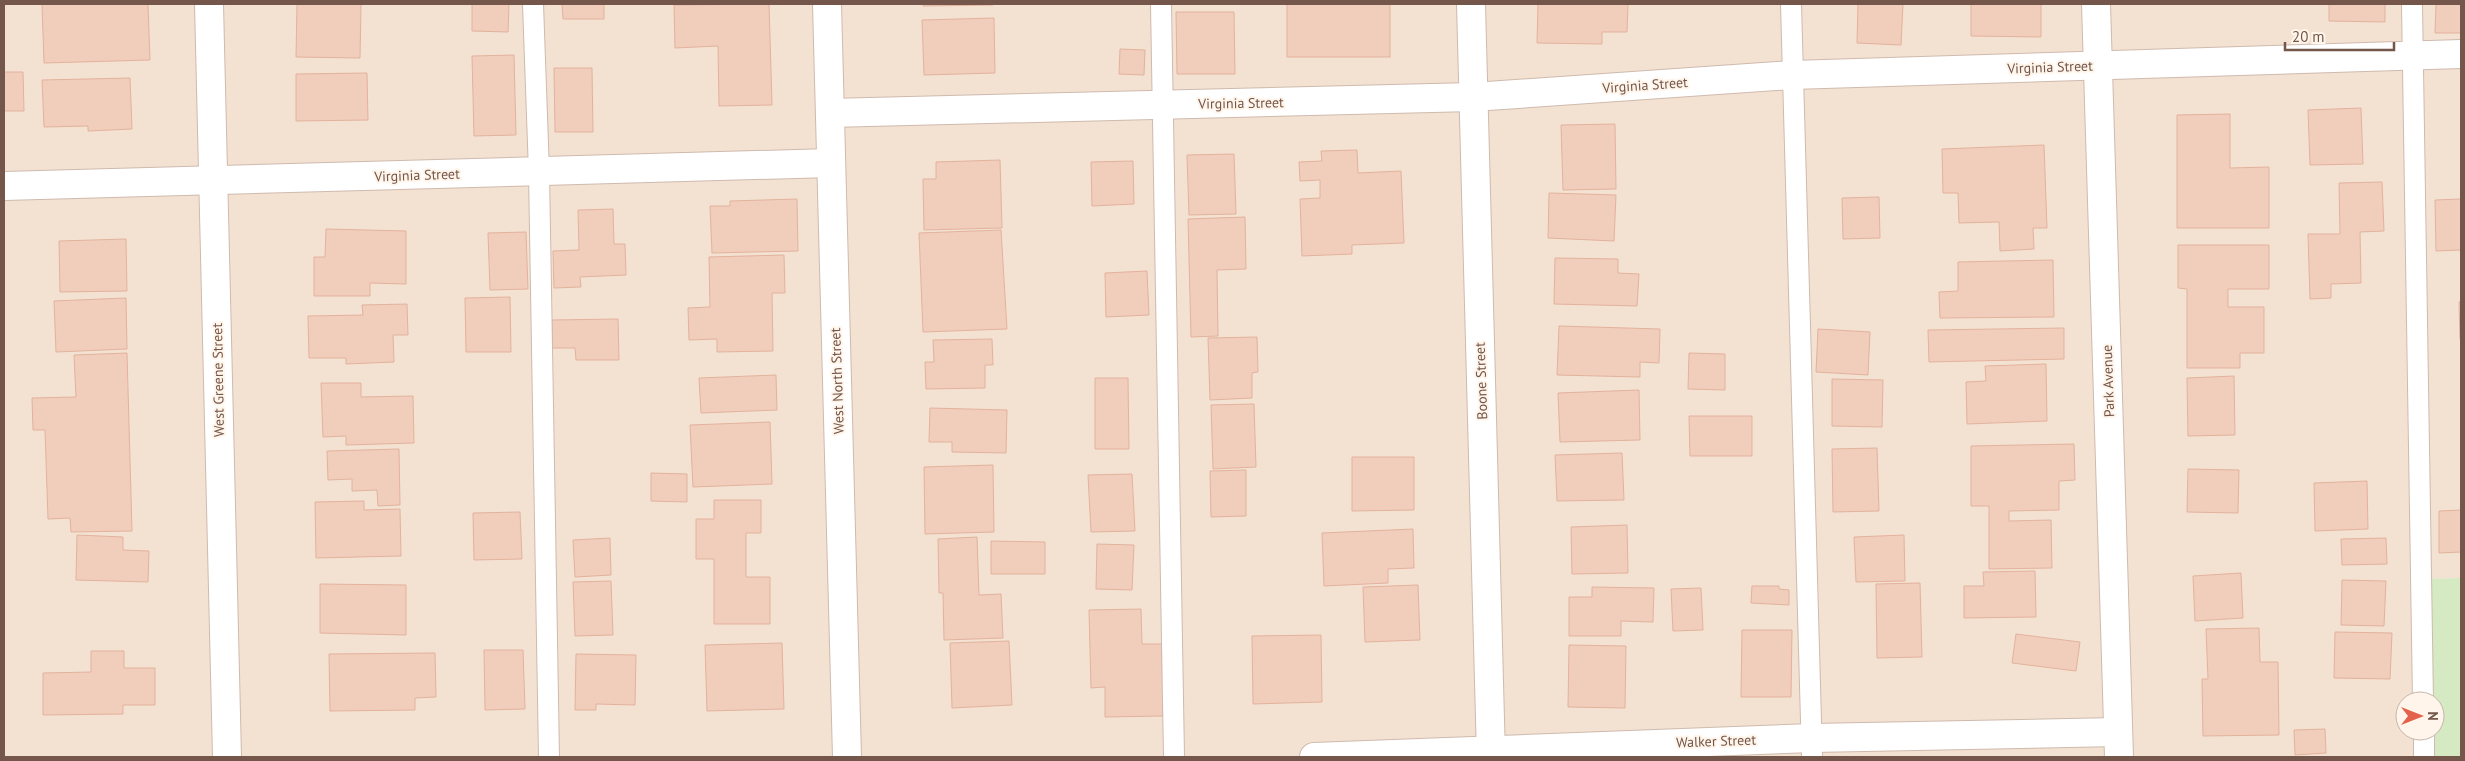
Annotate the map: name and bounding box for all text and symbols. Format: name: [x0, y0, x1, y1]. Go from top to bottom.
scale bar: [2285, 20, 2394, 52]
text: 20 m: [2292, 27, 2325, 46]
street label: Virginia Street: [2006, 57, 2093, 78]
street label: Virginia Street: [1601, 73, 1689, 97]
street label: Virginia Street: [1197, 93, 1284, 113]
street label: Virginia Street: [373, 165, 460, 186]
street label: West Greene Street: [208, 323, 228, 437]
street label: West North Street: [826, 327, 848, 435]
street label: Boone Street: [1471, 342, 1491, 420]
street label: Park Avenue: [2098, 345, 2118, 417]
north arrow: [2395, 691, 2445, 741]
text: N: [2424, 711, 2442, 721]
street label: Walker Street: [1676, 731, 1757, 751]

